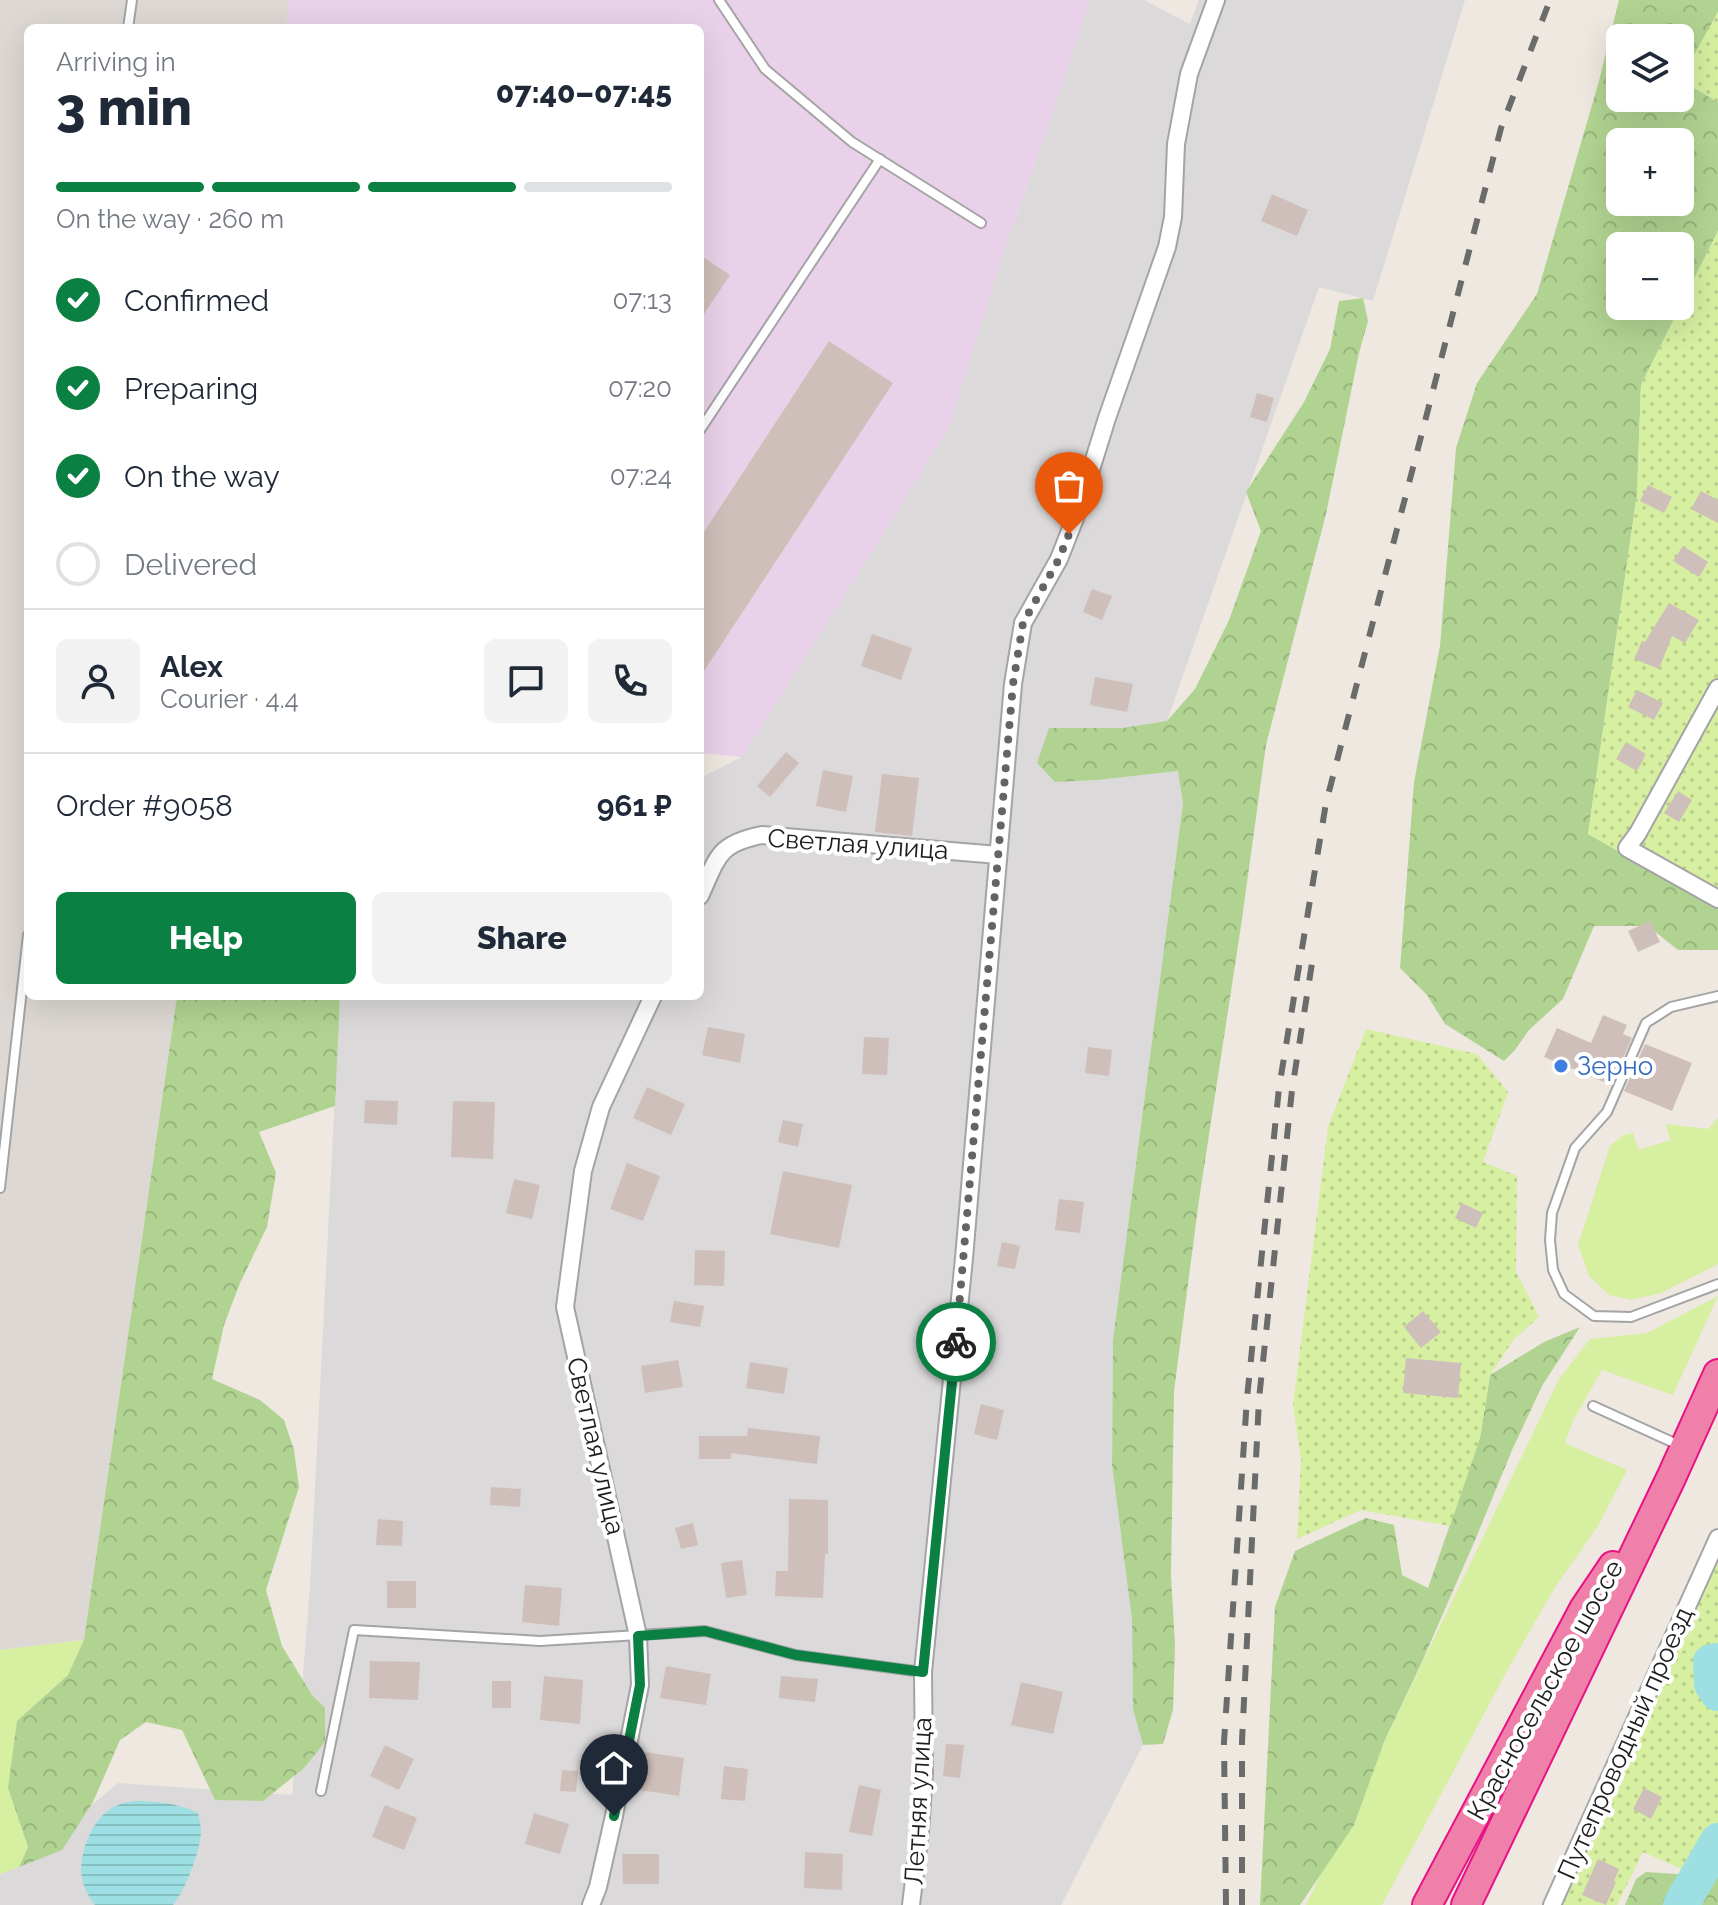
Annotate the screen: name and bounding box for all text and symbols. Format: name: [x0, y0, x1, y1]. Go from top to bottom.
map controls: [1606, 24, 1694, 320]
button: layers: [1606, 24, 1694, 112]
text: Arriving in: [56, 47, 176, 77]
text: 07:40–07:45: [496, 75, 672, 110]
text: 3 min: [56, 76, 192, 137]
button: +: [1606, 128, 1694, 216]
text: On the way · 260 m: [56, 204, 284, 234]
button: −: [1606, 232, 1694, 320]
icon: check: [56, 278, 100, 322]
text: Confirmed: [124, 283, 269, 318]
text: 07:13: [612, 285, 672, 315]
icon: check: [56, 366, 100, 410]
text: Preparing: [124, 371, 258, 406]
text: 07:20: [608, 373, 672, 403]
pin: [1035, 452, 1103, 534]
icon: check: [56, 454, 100, 498]
text: On the way: [124, 459, 280, 494]
text: 07:24: [610, 461, 672, 491]
icon: bag: [1047, 464, 1091, 508]
text: Delivered: [124, 547, 257, 582]
button: person: [56, 639, 140, 723]
button: chat: [484, 639, 568, 723]
button: phone: [588, 639, 672, 723]
text: Alex: [160, 649, 223, 684]
text: Courier · 4.4: [160, 684, 299, 714]
text: Order #9058: [56, 788, 233, 823]
text: 961 ₽: [597, 788, 672, 823]
street label: Светлая улица: [767, 823, 949, 865]
button: Help: [56, 892, 356, 984]
button: Share: [372, 892, 672, 984]
place label: Зерно: [1577, 1051, 1653, 1081]
marker: Зерно: [1552, 1057, 1570, 1075]
courier: [916, 1302, 996, 1382]
icon: bike: [934, 1320, 978, 1364]
street label: Светлая улица: [561, 1354, 631, 1538]
street label: Красносельское шоссе: [1461, 1555, 1629, 1825]
street label: Путепроводный проезд: [1551, 1602, 1699, 1884]
street label: Летняя улица: [899, 1716, 937, 1886]
pin: [580, 1734, 648, 1816]
icon: home: [592, 1746, 636, 1790]

